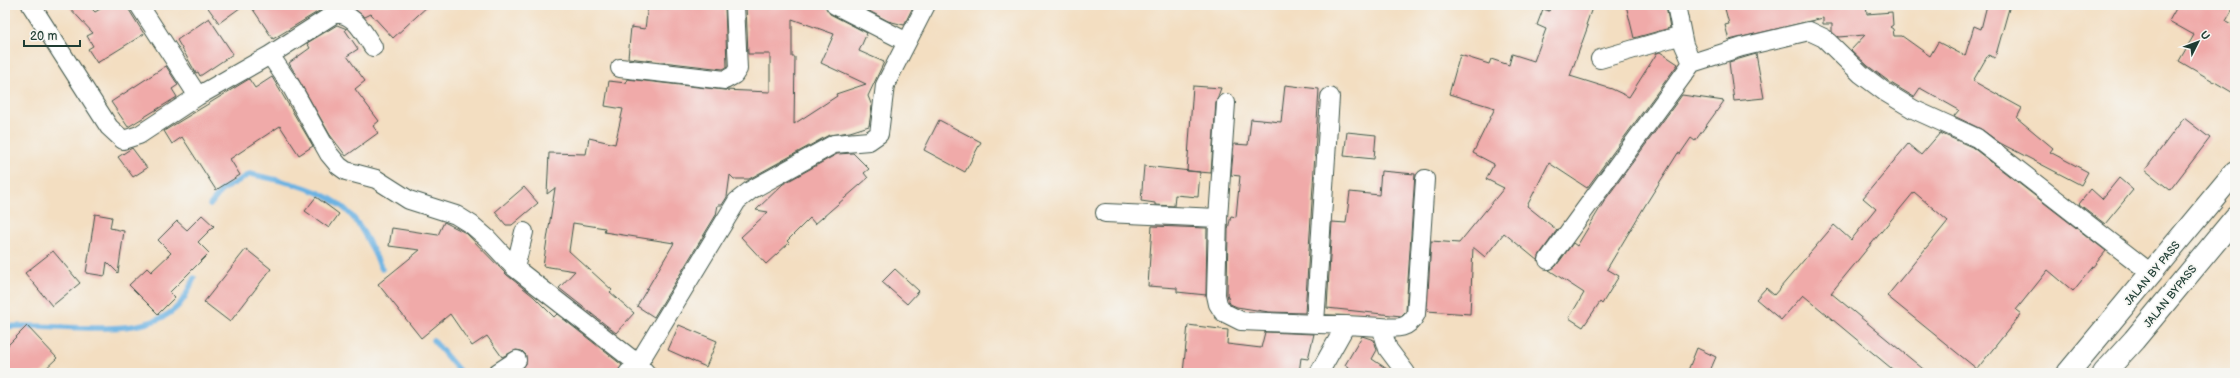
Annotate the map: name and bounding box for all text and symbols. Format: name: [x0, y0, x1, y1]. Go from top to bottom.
scale bar: [24, 22, 80, 48]
north arrow: [2178, 22, 2218, 62]
text: U: [2198, 28, 2213, 43]
text: 20 m: [30, 29, 57, 44]
street label: JALAN BY PASS: [2122, 238, 2183, 308]
street label: JALAN BYPASS: [2141, 262, 2200, 330]

